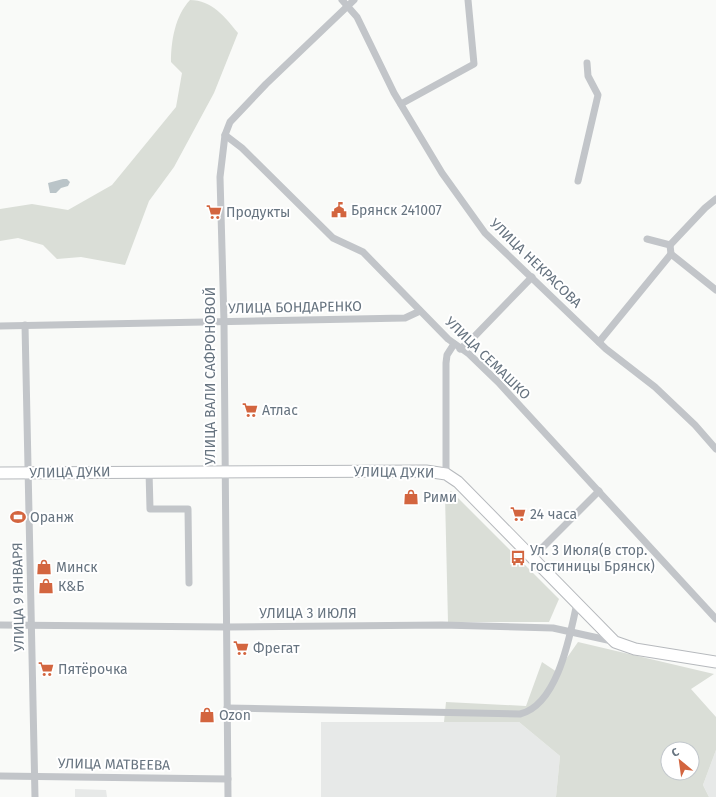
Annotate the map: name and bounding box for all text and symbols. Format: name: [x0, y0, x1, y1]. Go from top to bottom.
public building icon: Брянск 241007: [330, 201, 348, 219]
place label: Брянск 241007: [351, 202, 442, 219]
supermarket icon: Продукты: [205, 203, 223, 221]
place label: Продукты: [226, 204, 290, 221]
street label: УЛИЦА НЕКРАСОВА: [486, 215, 585, 312]
street label: УЛИЦА ВАЛИ САФРОНОВОЙ: [202, 287, 219, 465]
street label: УЛИЦА БОНДАРЕНКО: [228, 298, 362, 317]
street label: УЛИЦА СЕМАШКО: [441, 313, 534, 403]
supermarket icon: Атлас: [241, 401, 259, 419]
place label: Атлас: [262, 402, 298, 419]
street label: УЛИЦА ДУКИ: [29, 463, 111, 482]
street label: УЛИЦА ДУКИ: [353, 463, 435, 482]
shop icon: Рими: [402, 488, 420, 506]
place label: Рими: [423, 489, 457, 506]
supermarket icon: 24 часа: [509, 505, 527, 523]
place label: 24 часа: [530, 506, 577, 523]
sports icon: Оранж: [9, 508, 27, 526]
place label: Оранж: [30, 509, 74, 526]
street label: УЛИЦА 9 ЯНВАРЯ: [9, 542, 28, 652]
place label: Ул. 3 Июля(в стор. гостиницы Брянск): [530, 542, 655, 575]
bus stop icon: Ул. 3 Июля(в стор. гостиницы Брянск): [509, 549, 527, 567]
shop icon: Минск: [35, 558, 53, 576]
place label: Минск: [56, 559, 98, 576]
shop icon: К&Б: [37, 577, 55, 595]
place label: К&Б: [58, 578, 84, 595]
street label: УЛИЦА 3 ИЮЛЯ: [259, 605, 357, 622]
supermarket icon: Фрегат: [232, 639, 250, 657]
place label: Фрегат: [253, 640, 300, 657]
supermarket icon: Пятёрочка: [37, 660, 55, 678]
place label: Пятёрочка: [58, 661, 128, 678]
shop icon: Ozon: [198, 706, 216, 724]
place label: Ozon: [219, 707, 251, 724]
north arrow: [660, 741, 700, 781]
text: С: [669, 745, 682, 760]
street label: УЛИЦА МАТВЕЕВА: [58, 755, 170, 774]

